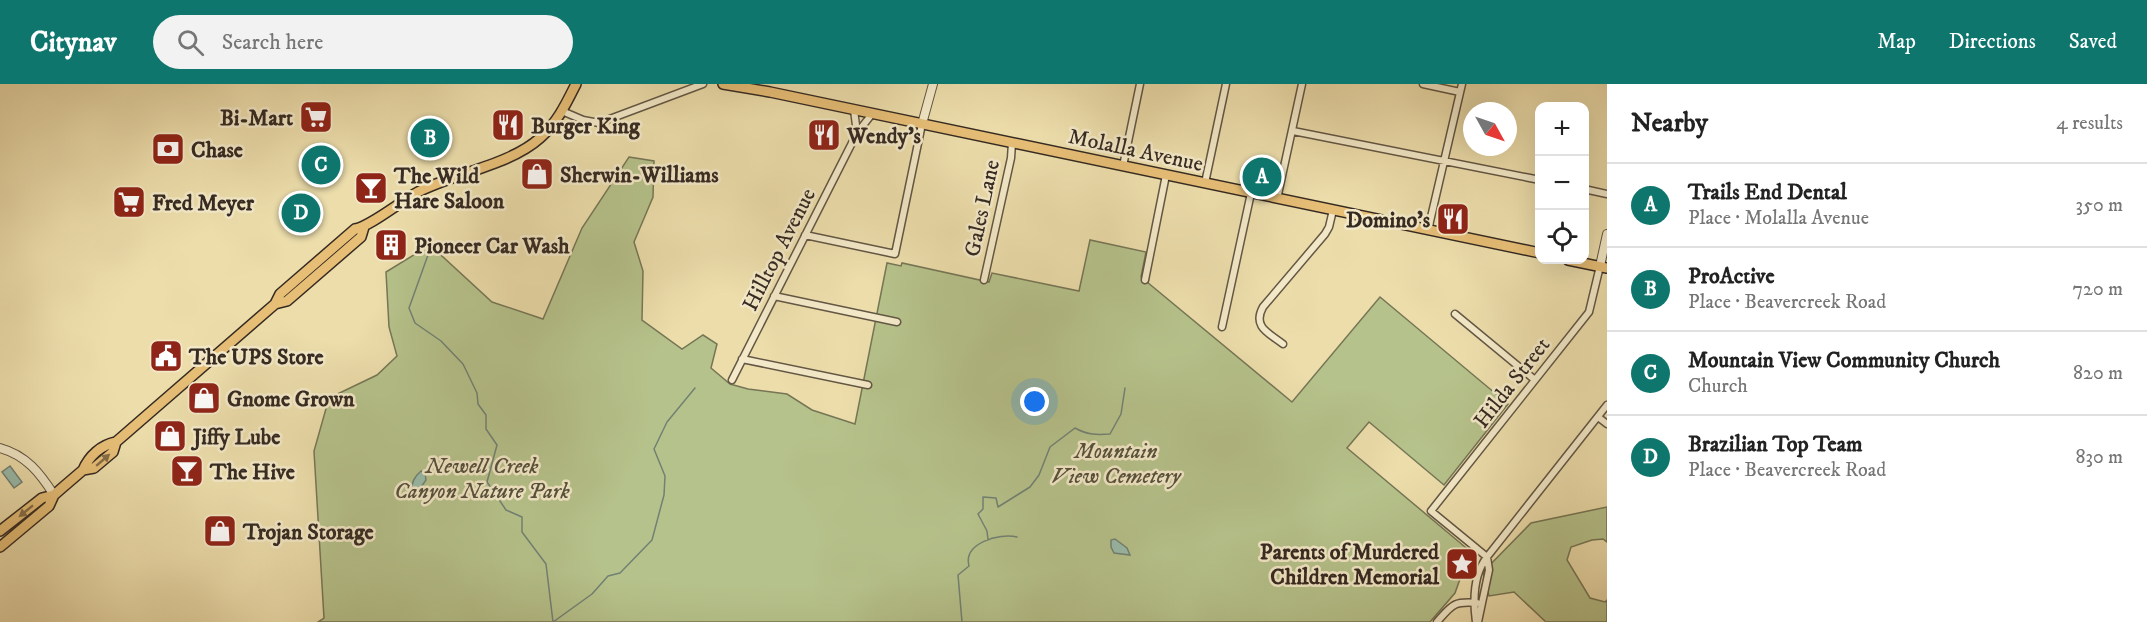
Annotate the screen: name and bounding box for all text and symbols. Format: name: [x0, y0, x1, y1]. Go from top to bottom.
search box: [153, 15, 573, 69]
text: Citynav: [30, 25, 117, 60]
icon: search: [174, 26, 207, 59]
text: Search here: [222, 29, 323, 56]
text: Map: [1877, 29, 1916, 55]
text: Directions: [1949, 29, 2036, 55]
text: Saved: [2069, 29, 2117, 55]
supermarket icon: Bi-Mart: [298, 99, 334, 135]
north arrow: [1463, 102, 1517, 156]
map controls: [1535, 102, 1589, 264]
button: +: [1535, 102, 1589, 156]
place label: Bi-Mart: [220, 105, 293, 132]
restaurant icon: Burger King: [490, 107, 526, 143]
text: Nearby: [1631, 107, 1708, 140]
text: 4 results: [2056, 111, 2123, 136]
place label: Burger King: [531, 113, 641, 140]
pin: B: [410, 116, 450, 160]
restaurant icon: Wendy's: [806, 117, 842, 153]
place label: Wendy's: [846, 123, 922, 150]
street label: Molalla Avenue: [1066, 123, 1206, 178]
bank icon: Chase: [150, 131, 186, 167]
place label: Chase: [191, 137, 243, 164]
pin: C: [302, 142, 340, 188]
pin: A: [1242, 154, 1282, 200]
shop icon: Sherwin-Williams: [519, 156, 555, 192]
button: −: [1535, 156, 1589, 210]
street label: Gales Lane: [959, 157, 1006, 259]
place label: Sherwin-Williams: [560, 162, 719, 189]
place label: The Wild Hare Saloon: [393, 163, 505, 215]
bar icon: The Wild Hare Saloon: [353, 170, 389, 206]
text: Trails End Dental: [1688, 179, 1847, 206]
supermarket icon: Fred Meyer: [111, 184, 147, 220]
street label: Hilltop Avenue: [737, 184, 822, 316]
place label: Fred Meyer: [152, 190, 255, 217]
pin: D: [282, 190, 320, 236]
text: A: [1644, 193, 1657, 218]
text: 350 m: [2076, 193, 2123, 218]
restaurant icon: Domino's: [1435, 201, 1471, 237]
text: Place · Molalla Avenue: [1688, 206, 1869, 231]
place label: Domino's: [1346, 207, 1431, 234]
button: locate: [1535, 210, 1589, 264]
building icon: Pioneer Car Wash: [373, 227, 409, 263]
place label: Pioneer Car Wash: [414, 233, 570, 260]
text: ProActive: [1688, 263, 1775, 290]
text: B: [1644, 277, 1657, 302]
text: 720 m: [2073, 277, 2123, 302]
text: Place · Beavercreek Road: [1688, 290, 1886, 315]
street label: Hilda Street: [1468, 332, 1556, 434]
public building icon: The UPS Store: [148, 338, 184, 374]
place label: The UPS Store: [188, 344, 324, 371]
text: Mountain View Community Church: [1688, 347, 2000, 374]
text: C: [1644, 361, 1657, 386]
text: 820 m: [2073, 361, 2123, 386]
text: Church: [1688, 374, 1748, 399]
shop icon: Gnome Grown: [186, 380, 222, 416]
place label: Gnome Grown: [227, 386, 355, 413]
your location: [1020, 387, 1049, 416]
shop icon: Jiffy Lube: [152, 418, 188, 454]
place label: Jiffy Lube: [190, 424, 280, 451]
text: Brazilian Top Team: [1688, 431, 1863, 458]
park label: Mountain View Cemetery: [1051, 438, 1182, 490]
text: D: [1643, 445, 1658, 470]
text: 830 m: [2075, 445, 2123, 470]
bar icon: The Hive: [169, 453, 205, 489]
park label: Newell Creek Canyon Nature Park: [394, 453, 571, 505]
one-way arrow: [95, 454, 110, 467]
text: Place · Beavercreek Road: [1688, 458, 1886, 483]
place label: The Hive: [209, 459, 295, 486]
one-way arrow: [18, 504, 34, 517]
shop icon: Trojan Storage: [202, 513, 238, 549]
place label: Trojan Storage: [242, 519, 374, 547]
place label: Parents of Murdered Children Memorial: [1260, 539, 1440, 591]
place icon: Parents of Murdered Children Memorial: [1444, 546, 1480, 582]

